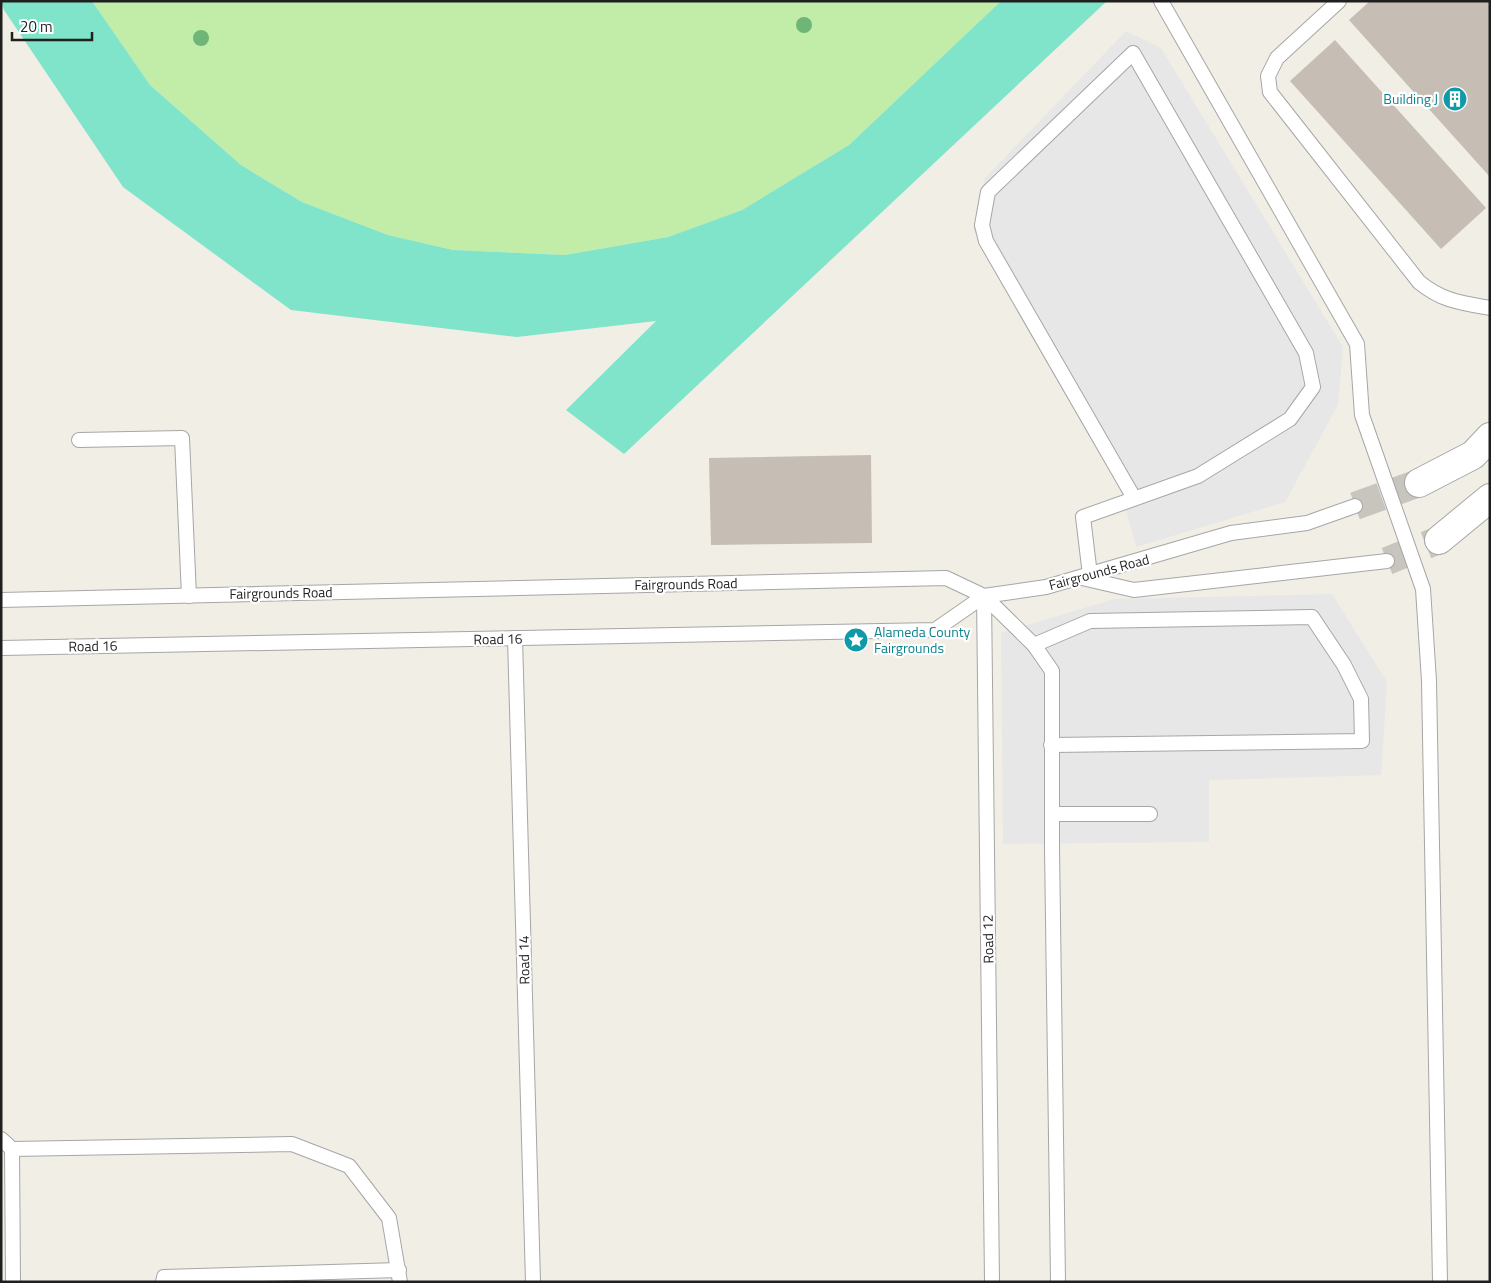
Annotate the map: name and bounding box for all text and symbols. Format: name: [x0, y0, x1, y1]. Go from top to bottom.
scale bar: [12, 10, 92, 42]
text: 20 m: [20, 15, 53, 38]
building icon: Building J: [1442, 86, 1468, 112]
place label: Building J: [1383, 88, 1438, 109]
street label: Fairgrounds Road: [1046, 548, 1151, 595]
street label: Fairgrounds Road: [634, 572, 738, 595]
street label: Fairgrounds Road: [229, 581, 333, 604]
place label: Alameda County Fairgrounds: [874, 621, 971, 658]
place icon: Alameda County Fairgrounds: [843, 627, 869, 653]
street label: Road 16: [473, 628, 523, 649]
street label: Road 16: [68, 635, 118, 656]
street label: Road 12: [977, 914, 998, 964]
street label: Road 14: [513, 935, 534, 985]

